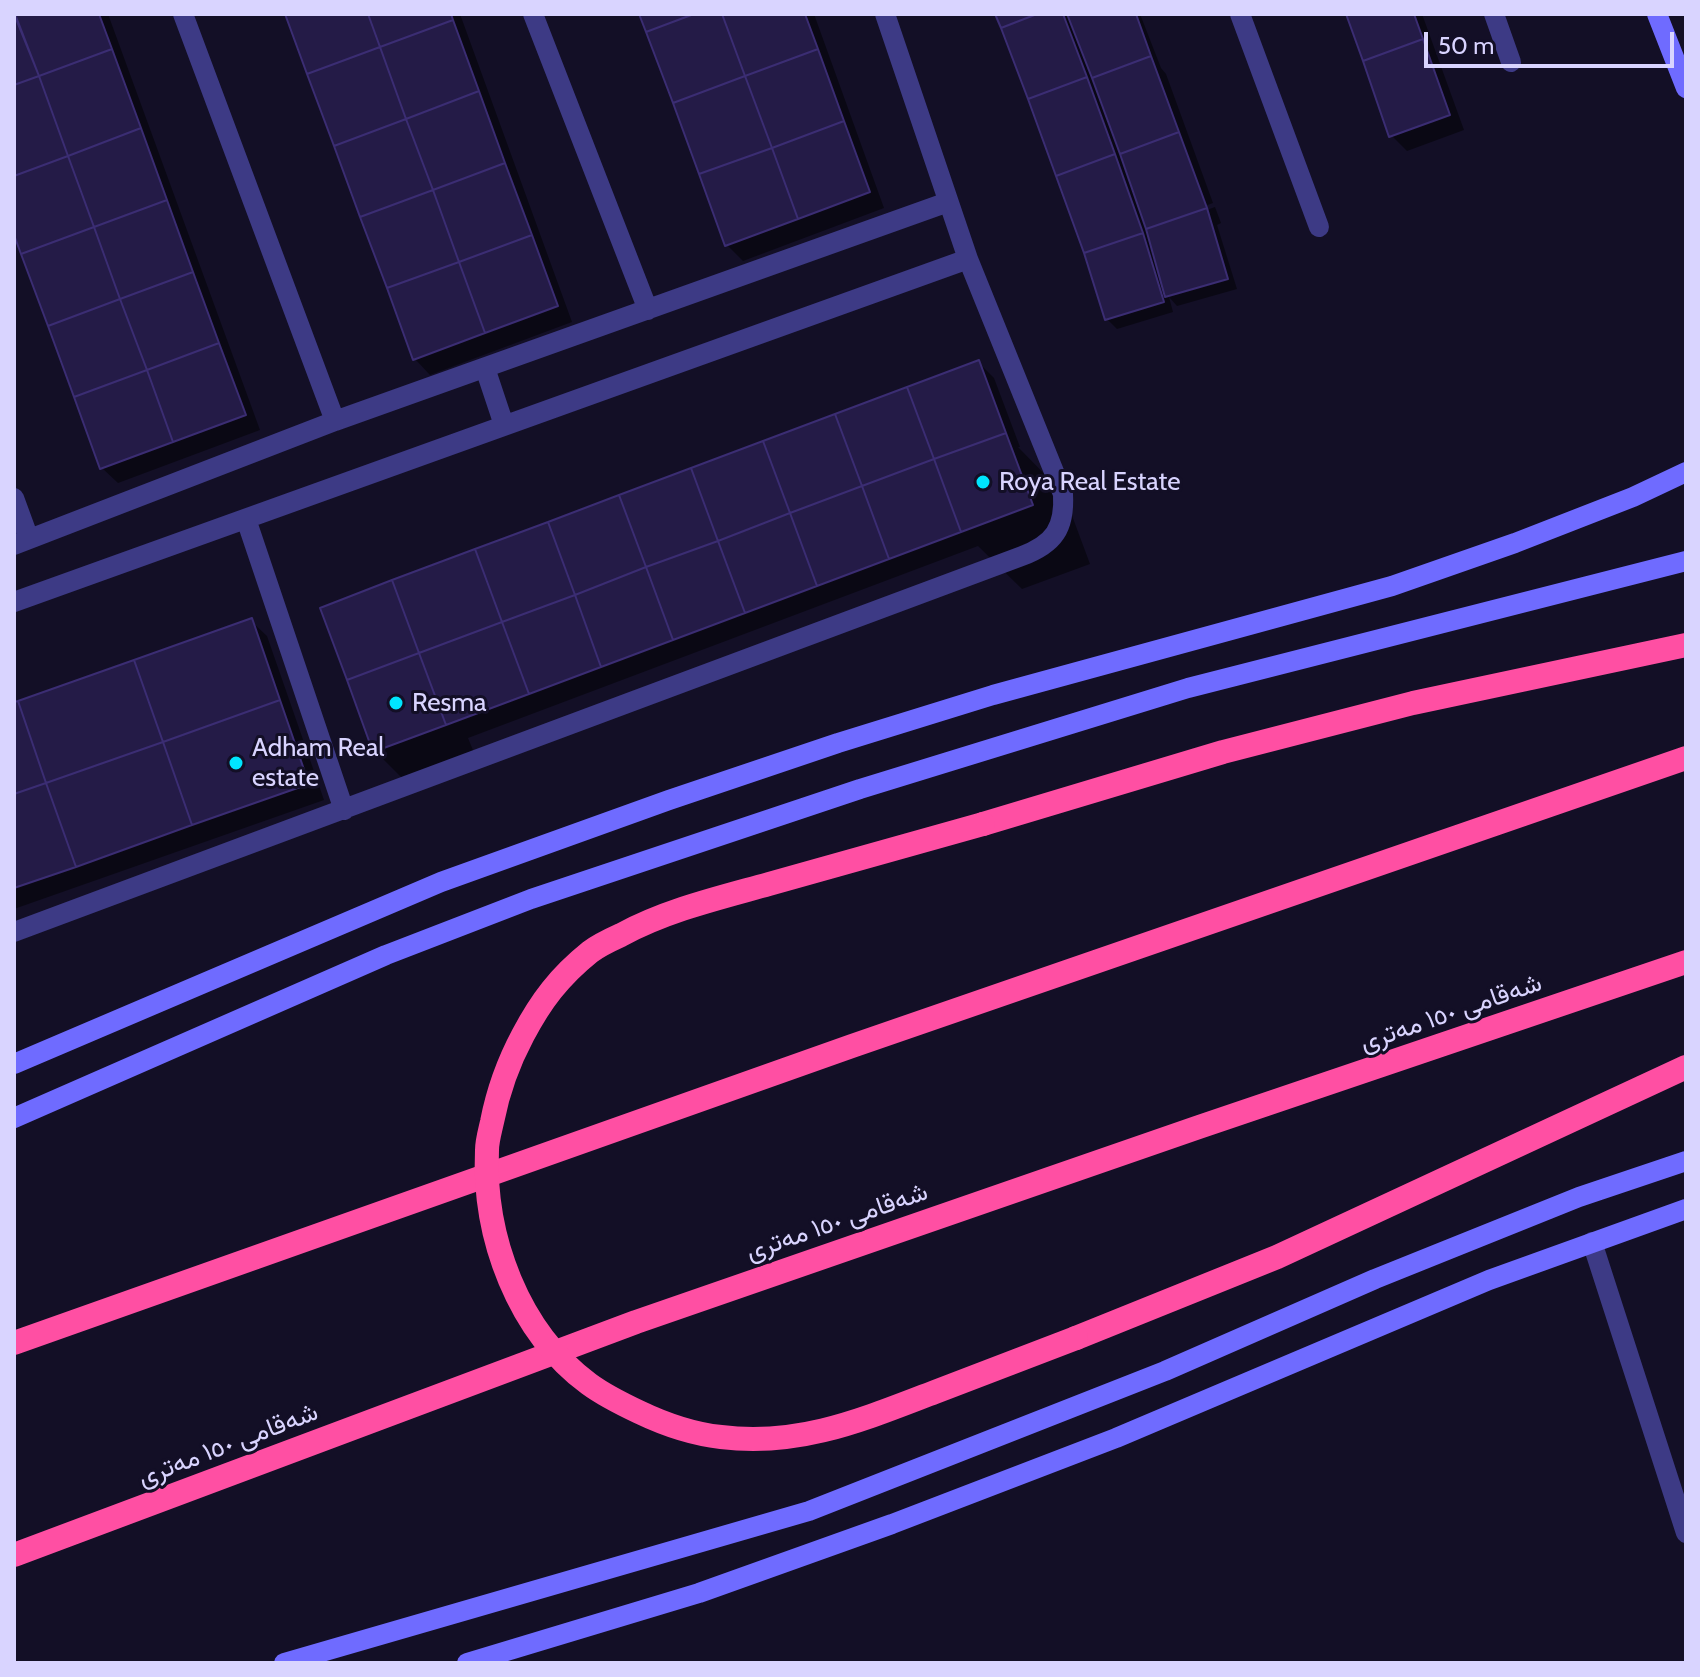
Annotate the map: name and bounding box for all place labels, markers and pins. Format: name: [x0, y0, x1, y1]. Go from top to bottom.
place label: Roya Real Estate: [999, 466, 1180, 498]
marker: Roya Real Estate: [974, 473, 992, 491]
place label: Resma: [412, 687, 487, 719]
marker: Resma: [387, 694, 405, 712]
place label: Adham Real estate: [252, 732, 384, 794]
marker: Adham Real estate: [227, 754, 245, 772]

